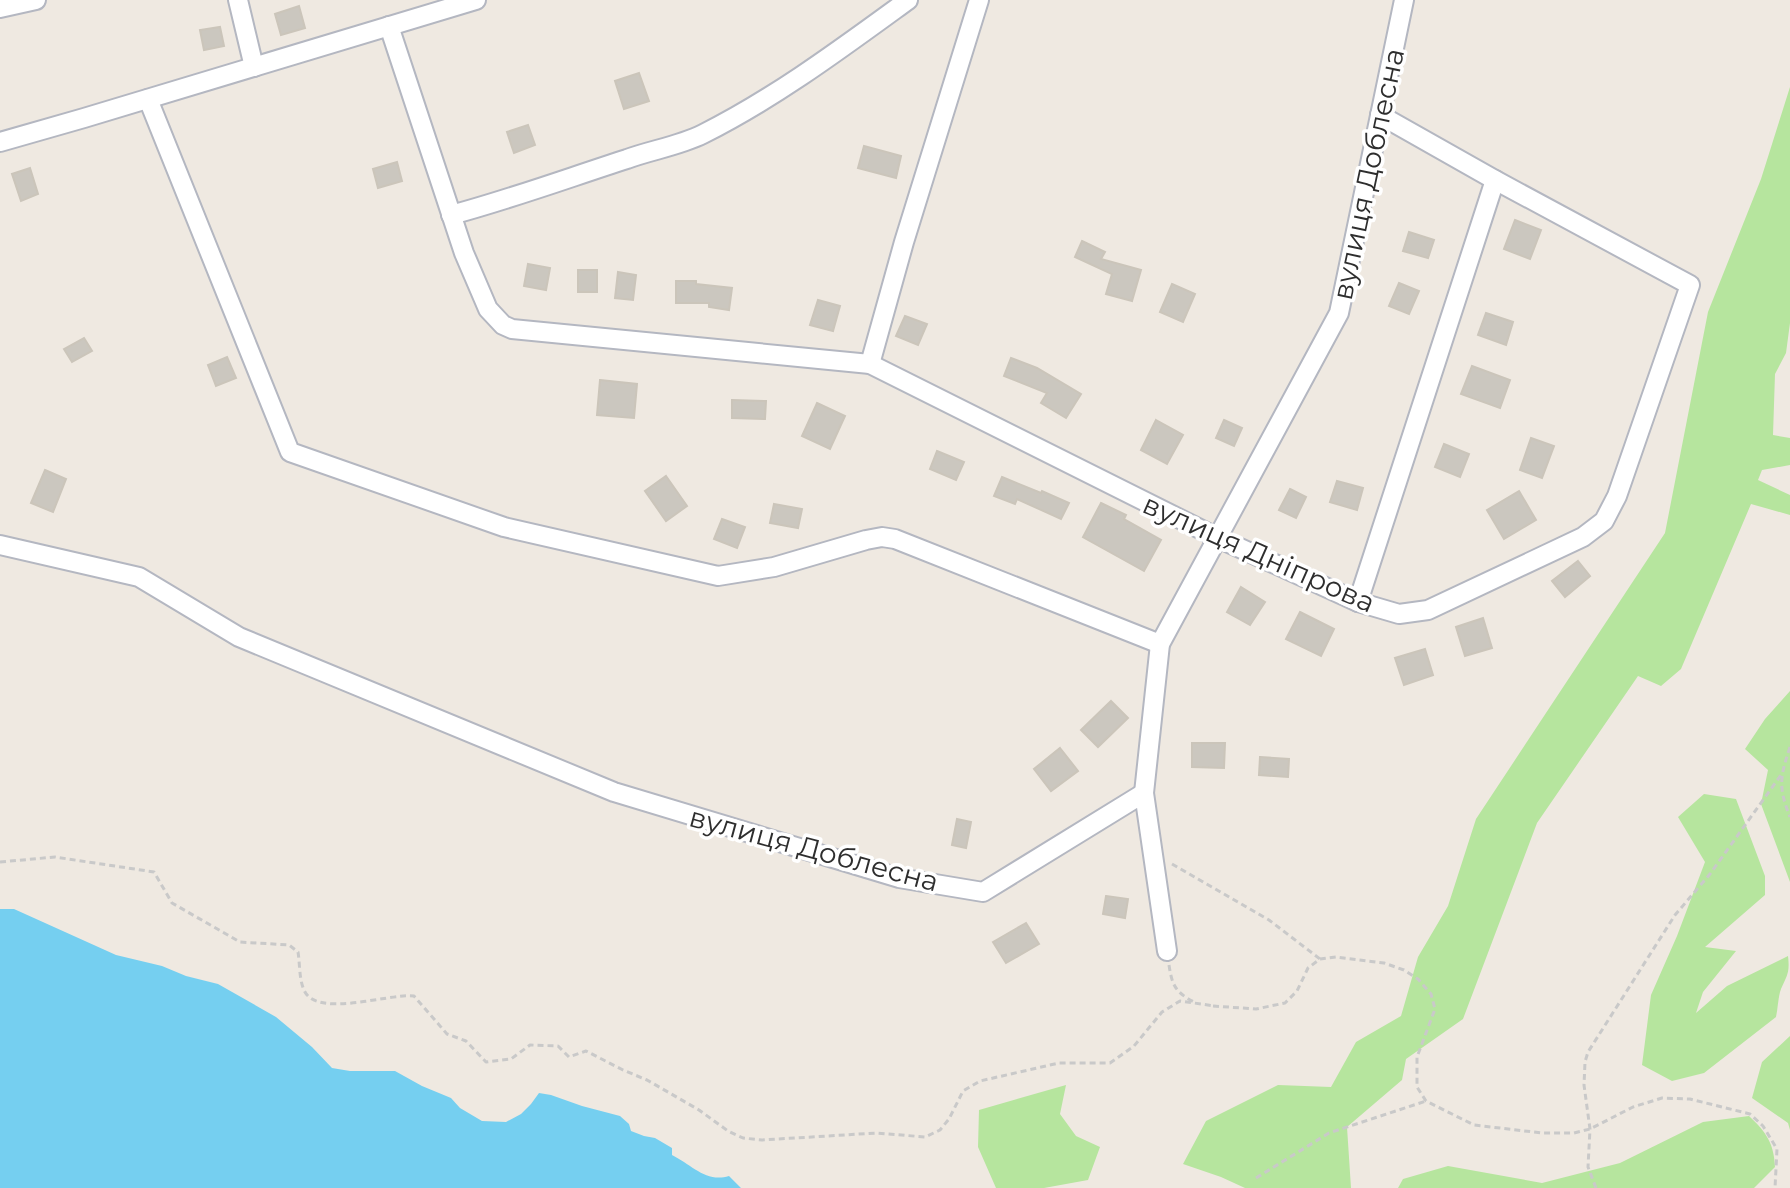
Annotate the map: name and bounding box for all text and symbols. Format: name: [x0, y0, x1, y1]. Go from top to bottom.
street label: вулиця Доблесна: [1325, 45, 1411, 303]
street label: вулиця Дніпрова: [1138, 487, 1380, 619]
street label: вулиця Доблесна: [686, 799, 942, 899]

